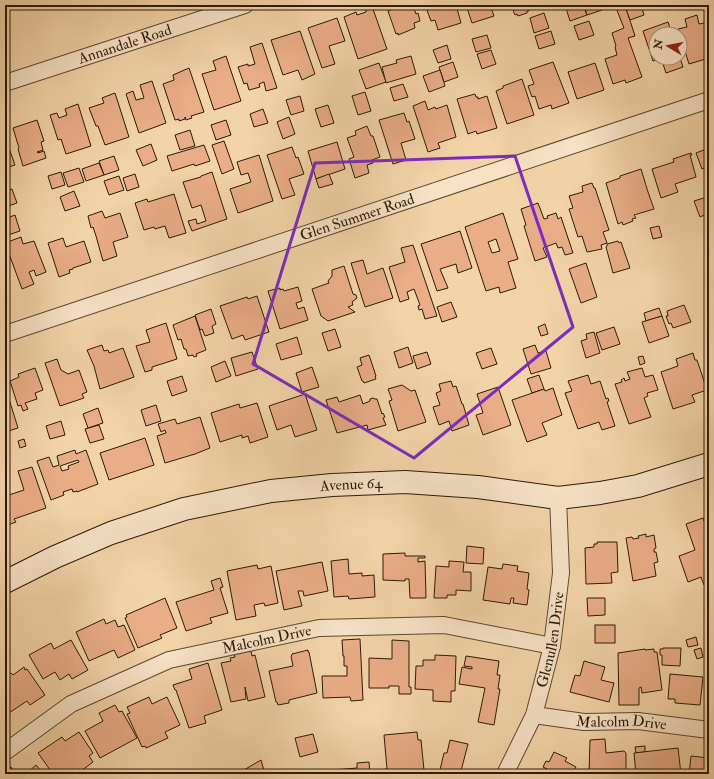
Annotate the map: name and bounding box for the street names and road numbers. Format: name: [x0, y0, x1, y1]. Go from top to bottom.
street label: Annandale Road: [75, 20, 175, 69]
street label: Glen Summer Road: [298, 189, 417, 245]
street label: Avenue 64: [318, 474, 384, 496]
street label: Glenullen Drive: [533, 591, 569, 690]
street label: Malcolm Drive: [221, 621, 313, 658]
street label: Malcolm Drive: [575, 711, 668, 735]

